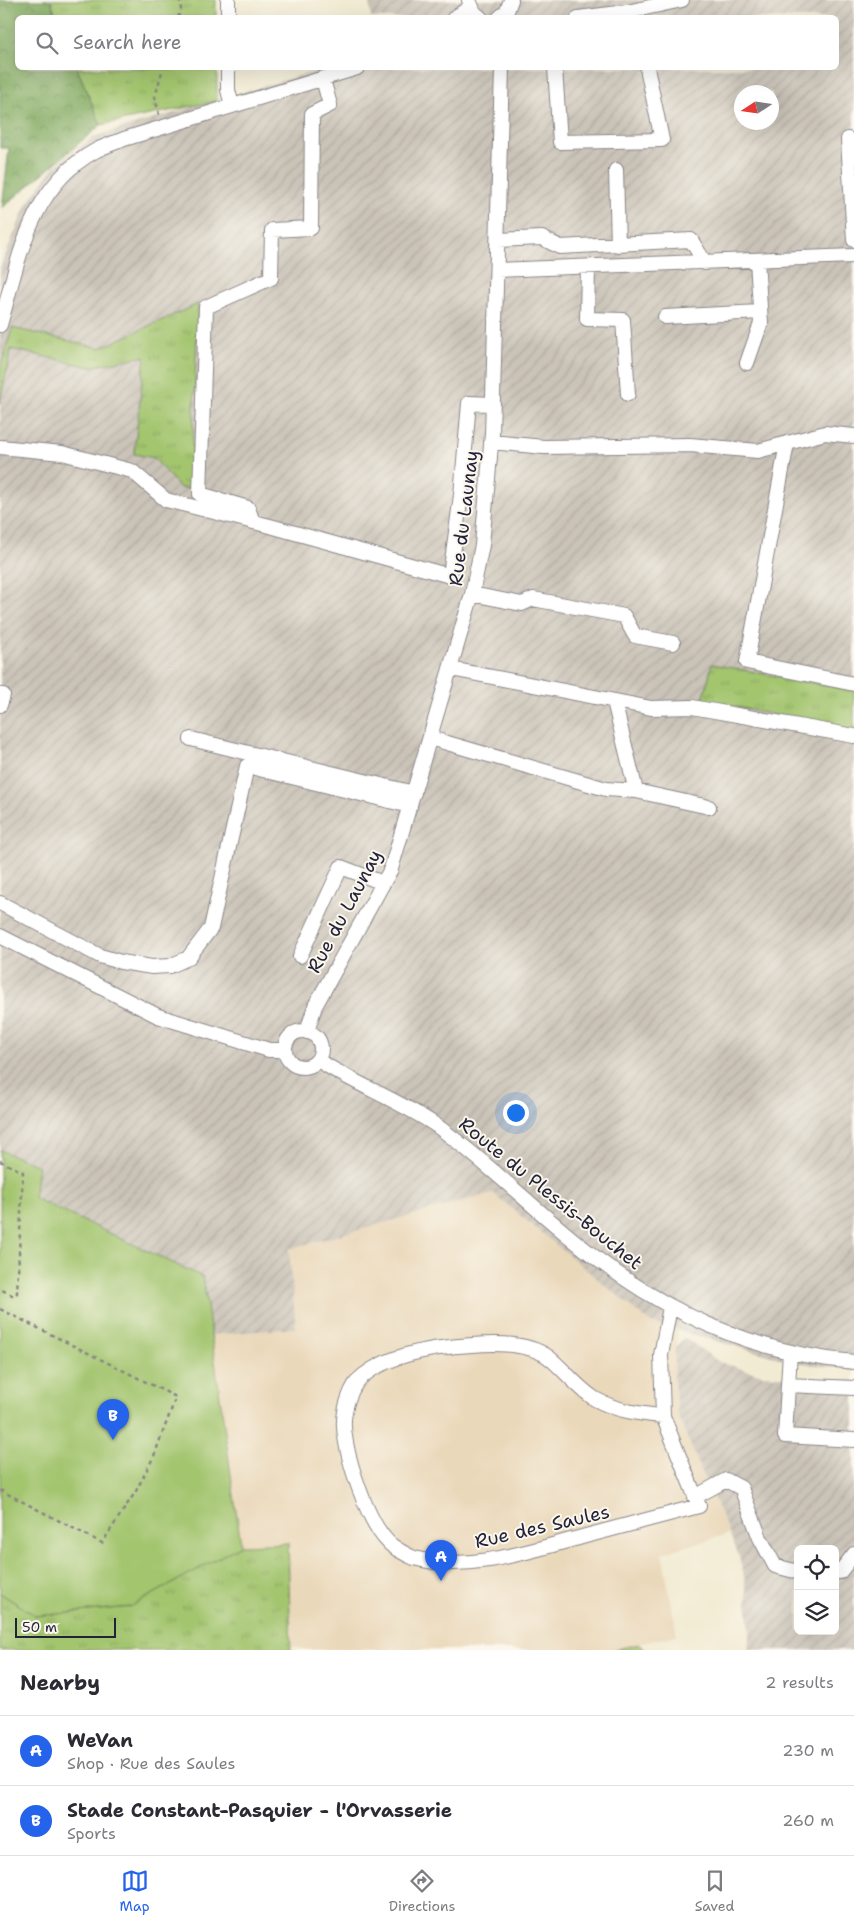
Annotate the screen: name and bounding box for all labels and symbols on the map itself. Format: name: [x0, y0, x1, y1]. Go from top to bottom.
north arrow: [734, 85, 779, 130]
street label: Rue du Launay: [443, 449, 484, 587]
street label: Rue du Launay: [301, 845, 388, 977]
your location: [503, 1100, 529, 1126]
street label: Route du Plessis-Bouchet: [454, 1112, 648, 1275]
pin: B: [97, 1399, 129, 1440]
street label: Rue des Saules: [472, 1499, 612, 1554]
pin: A: [425, 1540, 457, 1581]
scale bar: [15, 1615, 116, 1638]

